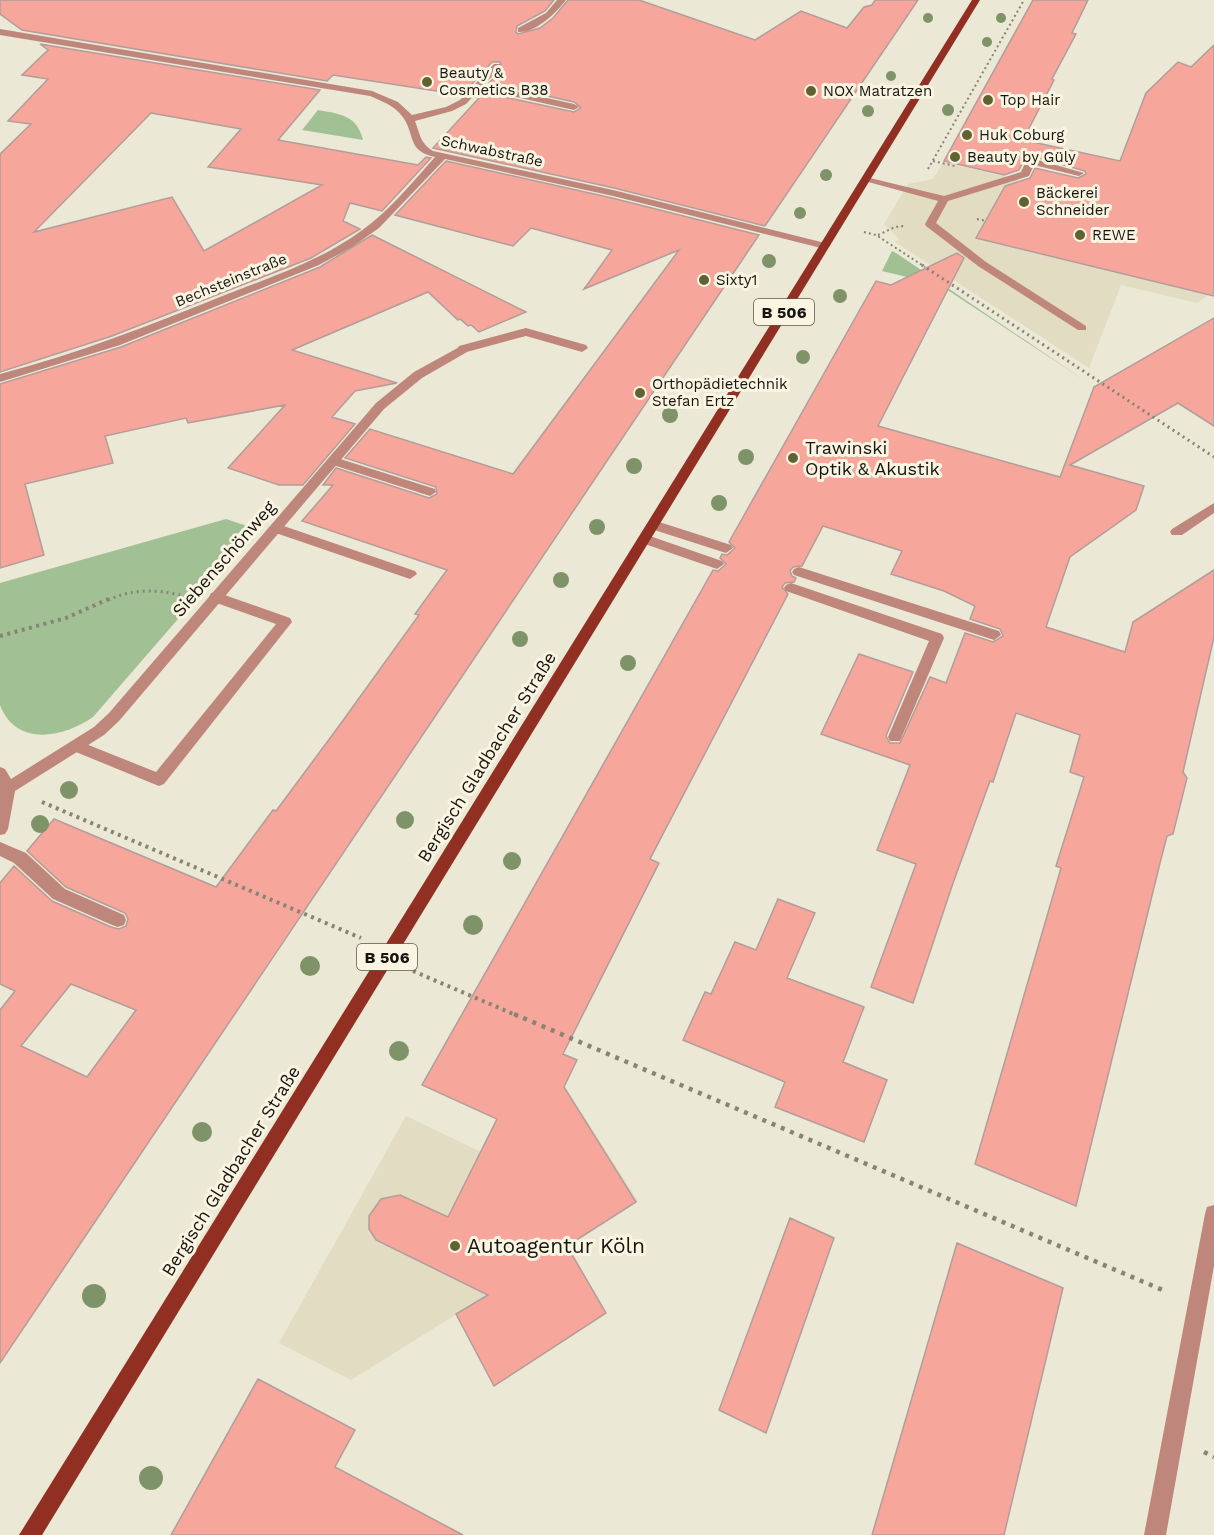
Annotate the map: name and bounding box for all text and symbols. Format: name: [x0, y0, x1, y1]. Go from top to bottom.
place label: Beauty & Cosmetics B38: [439, 64, 548, 99]
marker: Beauty & Cosmetics B38: [420, 75, 434, 89]
place label: NOX Matratzen: [823, 82, 932, 100]
marker: NOX Matratzen: [804, 84, 818, 98]
place label: Top Hair: [1000, 91, 1060, 109]
marker: Top Hair: [981, 93, 995, 107]
place label: Huk Coburg: [979, 126, 1064, 144]
marker: Huk Coburg: [960, 128, 974, 142]
street label: Schwabstraße: [439, 131, 545, 171]
place label: Beauty by Güly: [967, 148, 1076, 166]
marker: Beauty by Güly: [948, 150, 962, 164]
place label: Bäckerei Schneider: [1036, 184, 1109, 219]
marker: Bäckerei Schneider: [1017, 195, 1031, 209]
place label: REWE: [1092, 226, 1136, 244]
marker: REWE: [1073, 228, 1087, 242]
street label: Bechsteinstraße: [173, 249, 289, 311]
place label: Sixty1: [716, 271, 757, 289]
marker: Sixty1: [697, 273, 711, 287]
road number: B 506: [754, 299, 814, 325]
place label: Orthopädietechnik Stefan Ertz: [652, 375, 788, 410]
marker: Orthopädietechnik Stefan Ertz: [633, 386, 647, 400]
place label: Trawinski Optik & Akustik: [805, 437, 940, 479]
marker: Trawinski Optik & Akustik: [786, 451, 800, 465]
street label: Siebenschönweg: [168, 496, 280, 621]
street label: Bergisch Gladbacher Straße: [413, 648, 560, 866]
road number: B 506: [357, 944, 417, 970]
street label: Bergisch Gladbacher Straße: [157, 1062, 304, 1280]
place label: Autoagentur Köln: [467, 1233, 645, 1258]
marker: Autoagentur Köln: [448, 1239, 462, 1253]

